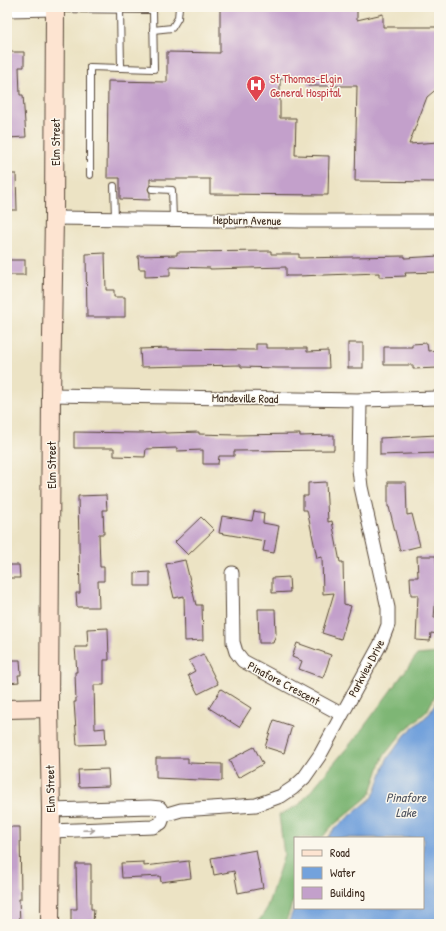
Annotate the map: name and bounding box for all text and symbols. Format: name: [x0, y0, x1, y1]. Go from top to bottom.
place label: St Thomas-Elgin General Hospital: [270, 70, 342, 101]
hospital icon: St Thomas-Elgin General Hospital: [245, 74, 267, 102]
street label: Elm Street: [47, 117, 64, 166]
street label: Hepburn Avenue: [213, 211, 282, 229]
street label: Mandeville Road: [212, 389, 279, 407]
street label: Elm Street: [43, 440, 60, 489]
street label: Parkview Drive: [344, 636, 388, 700]
street label: Pinafore Crescent: [245, 657, 324, 710]
street label: Elm Street: [41, 764, 59, 813]
water label: Pinafore Lake: [386, 788, 427, 821]
one-way arrow: [83, 826, 96, 833]
legend: [294, 837, 424, 909]
text: Road: [330, 844, 350, 861]
text: Water: [330, 864, 356, 881]
text: Building: [330, 884, 365, 901]

